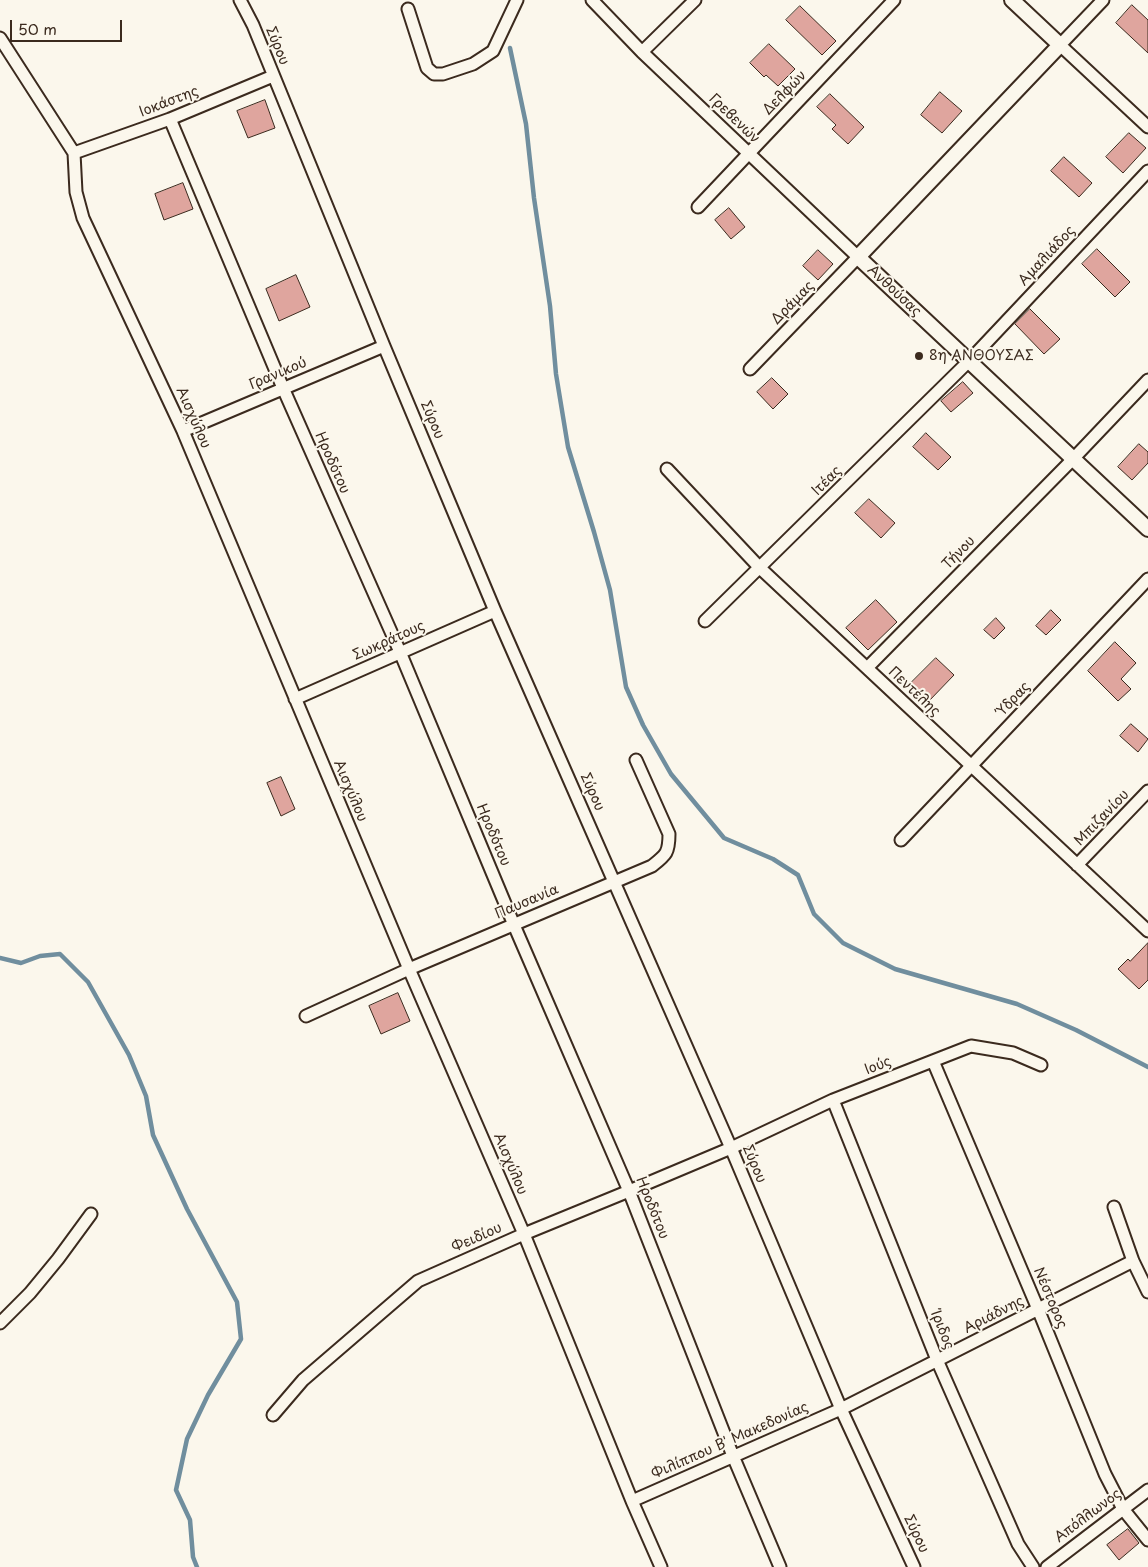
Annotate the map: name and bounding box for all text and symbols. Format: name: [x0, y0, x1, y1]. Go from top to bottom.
scale bar: [12, 10, 125, 42]
text: 50 m: [18, 17, 57, 40]
street label: Σύρου: [262, 24, 292, 68]
street label: Δελφών: [760, 67, 810, 119]
street label: Ιοκάστης: [137, 83, 201, 121]
street label: Γρεβενών: [705, 91, 763, 147]
street label: Αμαλιάδος: [1015, 223, 1079, 289]
street label: Ανθούσας: [864, 262, 924, 320]
street label: Δράμας: [768, 278, 818, 328]
place label: 8η ΑΝΘΟΥΣΑΣ: [929, 348, 1034, 364]
marker: 8η ΑΝΘΟΥΣΑΣ: [913, 350, 925, 362]
street label: Γρανικού: [247, 354, 309, 394]
street label: Αισχύλου: [172, 385, 214, 451]
street label: Σύρου: [417, 398, 447, 442]
street label: Ηροδότου: [311, 430, 353, 496]
street label: Ιτέας: [809, 463, 845, 499]
street label: Τήνου: [939, 533, 979, 573]
street label: Σωκράτους: [351, 618, 427, 664]
street label: Πεντέλης: [885, 664, 943, 720]
street label: Ύδρας: [994, 679, 1034, 719]
street label: Αισχύλου: [330, 758, 370, 824]
street label: Σύρου: [576, 770, 608, 814]
street label: Μπιζανίου: [1071, 786, 1133, 850]
street label: Ηροδότου: [472, 801, 514, 869]
street label: Παυσανία: [493, 881, 561, 923]
street label: Ιούς: [862, 1053, 894, 1079]
street label: Αισχύλου: [490, 1131, 530, 1197]
street label: Σύρου: [739, 1142, 769, 1186]
street label: Ηροδότου: [632, 1174, 672, 1242]
street label: Φειδίου: [449, 1220, 505, 1256]
street label: Νέστορος: [1030, 1265, 1070, 1331]
street label: Αριάδνης: [961, 1293, 1027, 1337]
street label: Ίριδος: [927, 1308, 957, 1352]
street label: Φιλίππου Β' Μακεδονίας: [649, 1399, 811, 1483]
street label: Απόλλωνος: [1052, 1486, 1124, 1546]
street label: Σύρου: [900, 1512, 932, 1556]

